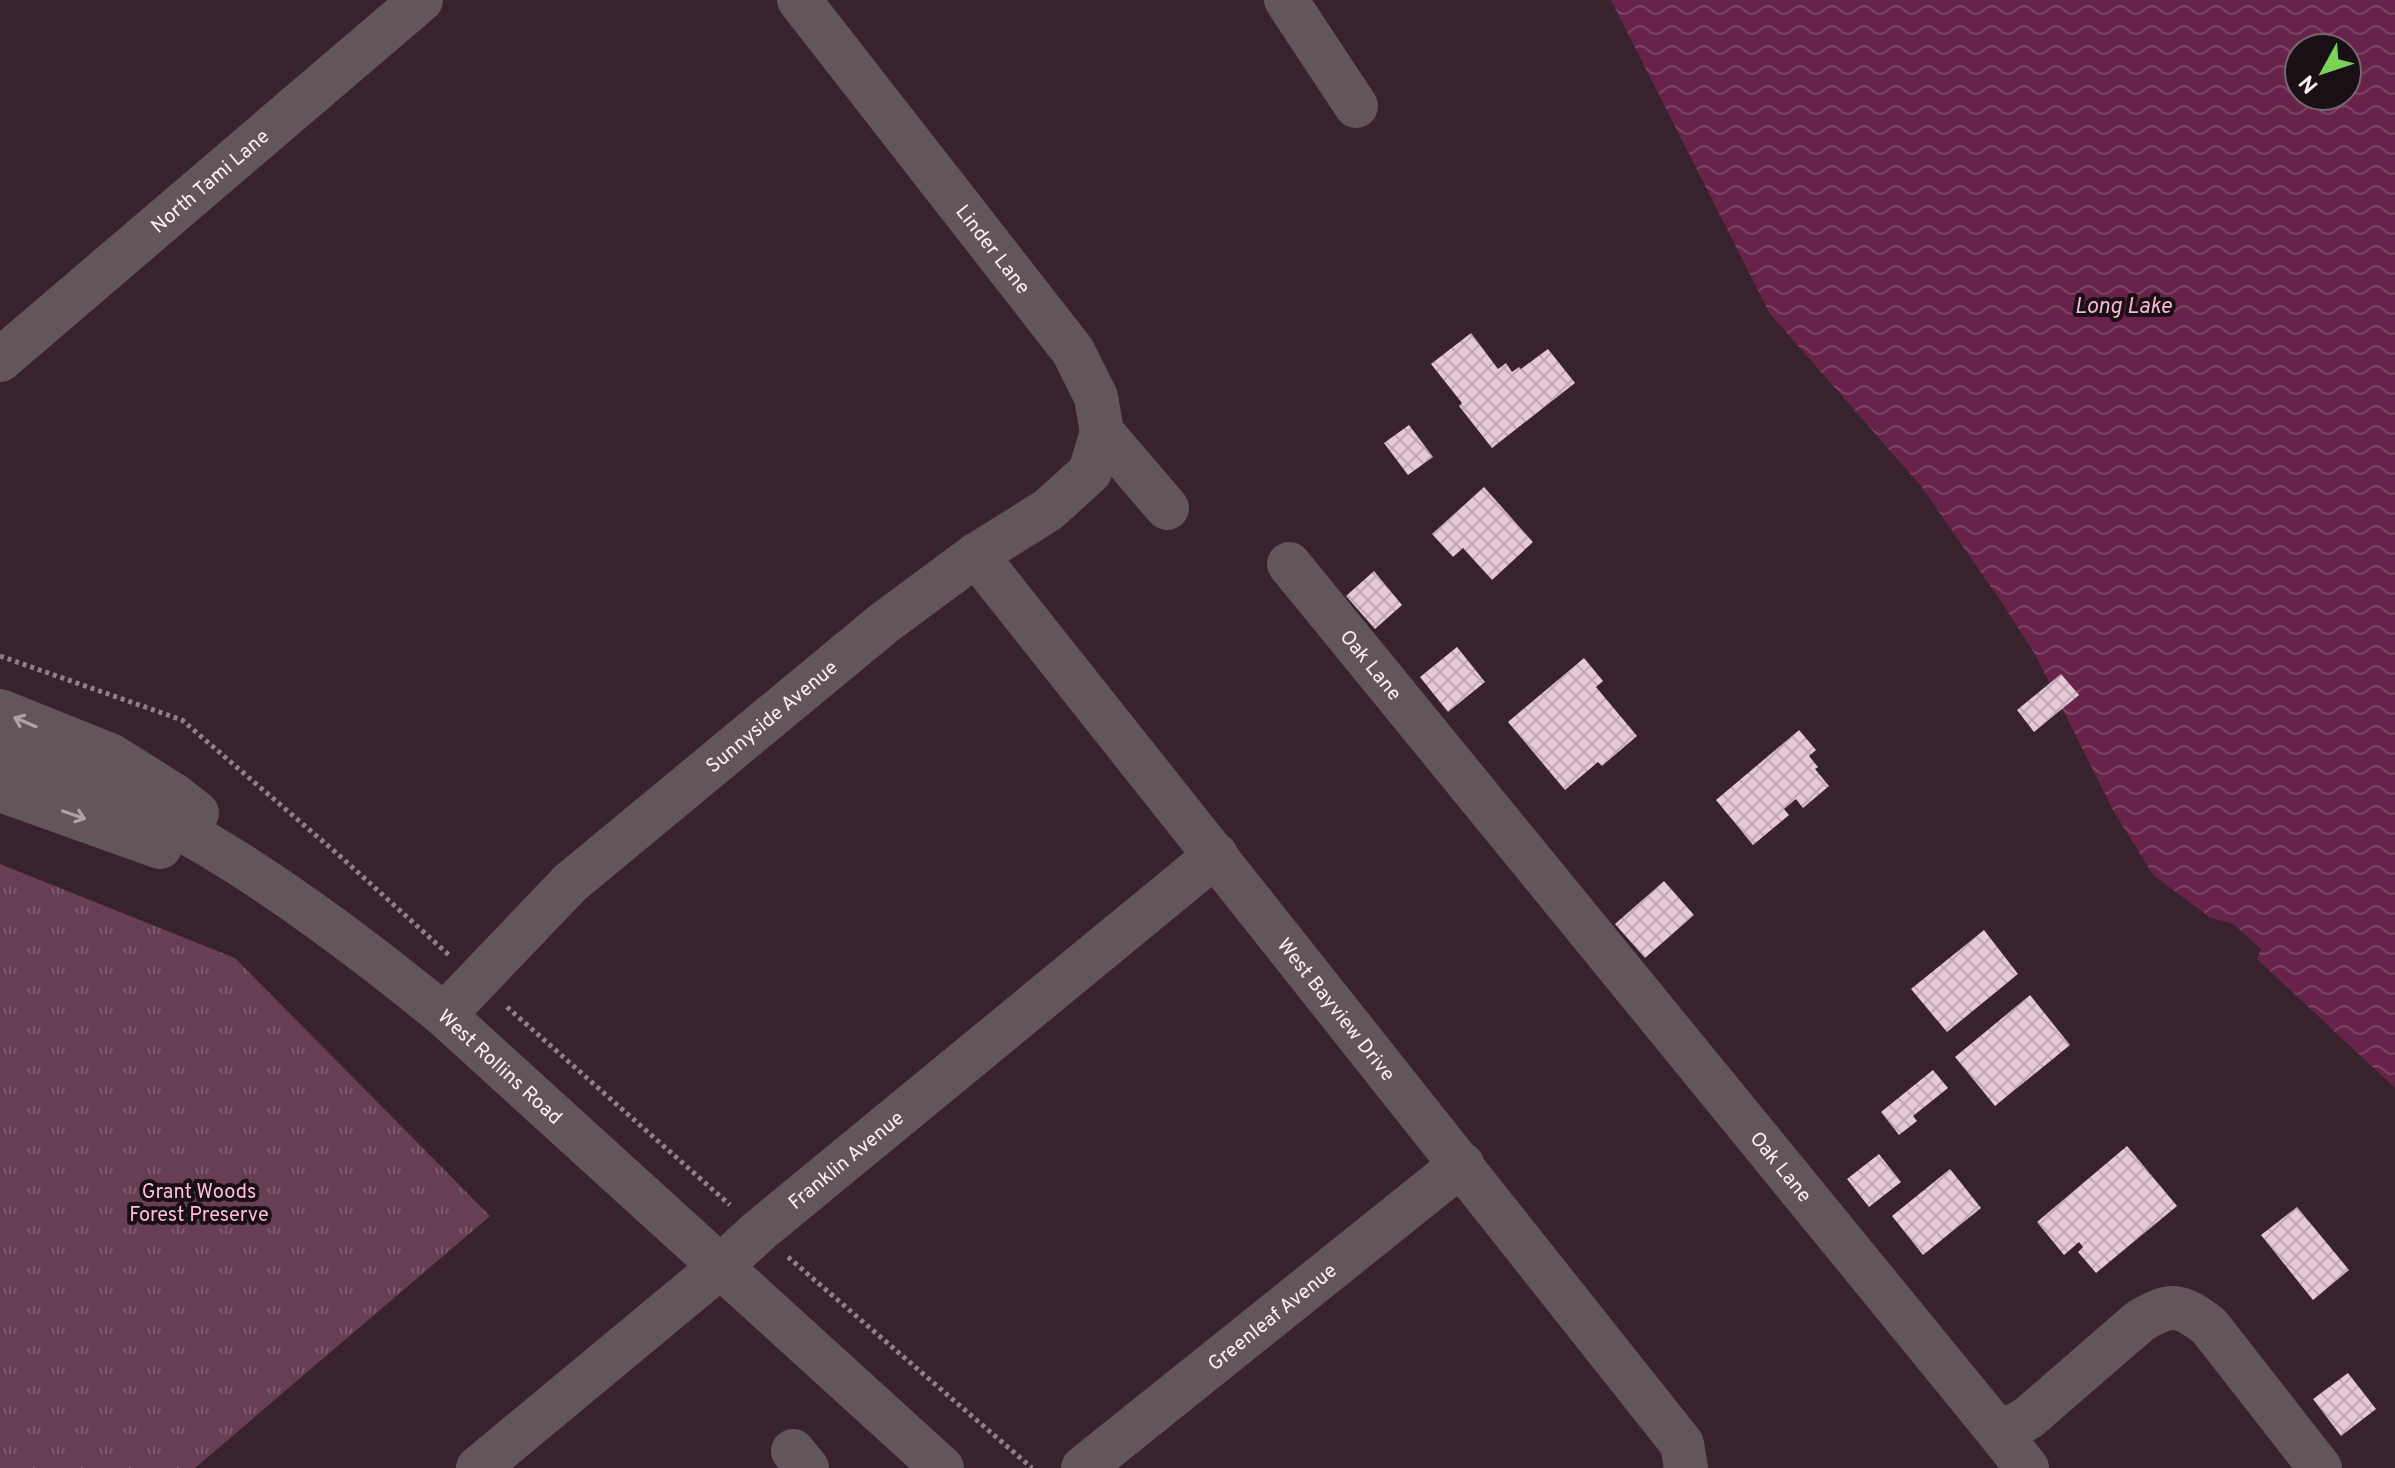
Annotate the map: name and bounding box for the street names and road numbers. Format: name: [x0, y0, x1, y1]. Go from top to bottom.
street label: North Tami Lane: [146, 124, 276, 240]
street label: Linder Lane: [949, 200, 1035, 300]
street label: Oak Lane: [1333, 625, 1406, 707]
street label: Sunnyside Avenue: [701, 656, 844, 780]
street label: West Bayview Drive: [1270, 934, 1400, 1087]
street label: West Rollins Road: [431, 1005, 567, 1131]
street label: Franklin Avenue: [784, 1106, 910, 1216]
street label: Oak Lane: [1743, 1127, 1817, 1209]
street label: Greenleaf Avenue: [1203, 1258, 1343, 1378]

